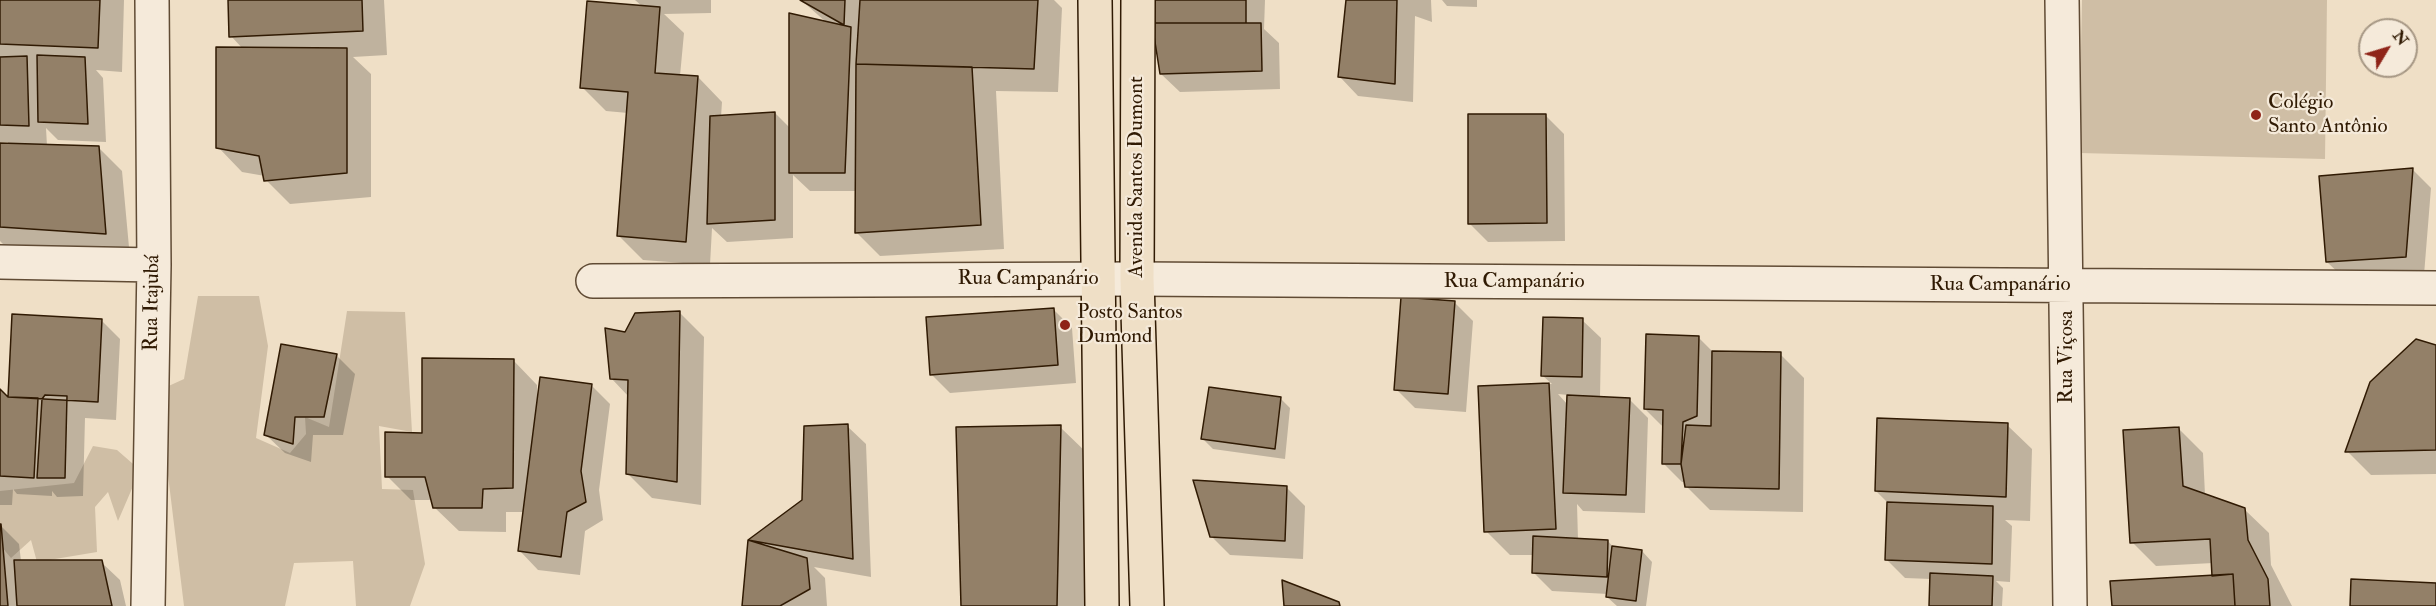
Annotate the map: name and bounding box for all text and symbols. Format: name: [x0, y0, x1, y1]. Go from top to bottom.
north arrow: [2358, 18, 2418, 78]
text: N: [2388, 26, 2413, 50]
street label: Avenida Santos Dumont: [1124, 76, 1150, 278]
place label: Colégio Santo Antônio: [2268, 90, 2388, 140]
marker: Colégio Santo Antônio: [2249, 108, 2263, 122]
street label: Rua Itajubá: [140, 254, 166, 352]
street label: Rua Campanário: [957, 266, 1099, 292]
street label: Rua Campanário: [1443, 269, 1585, 295]
street label: Rua Campanário: [1929, 272, 2071, 298]
place label: Posto Santos Dumond: [1077, 300, 1182, 350]
street label: Rua Viçosa: [2054, 310, 2080, 404]
marker: Posto Santos Dumond: [1058, 318, 1072, 332]

